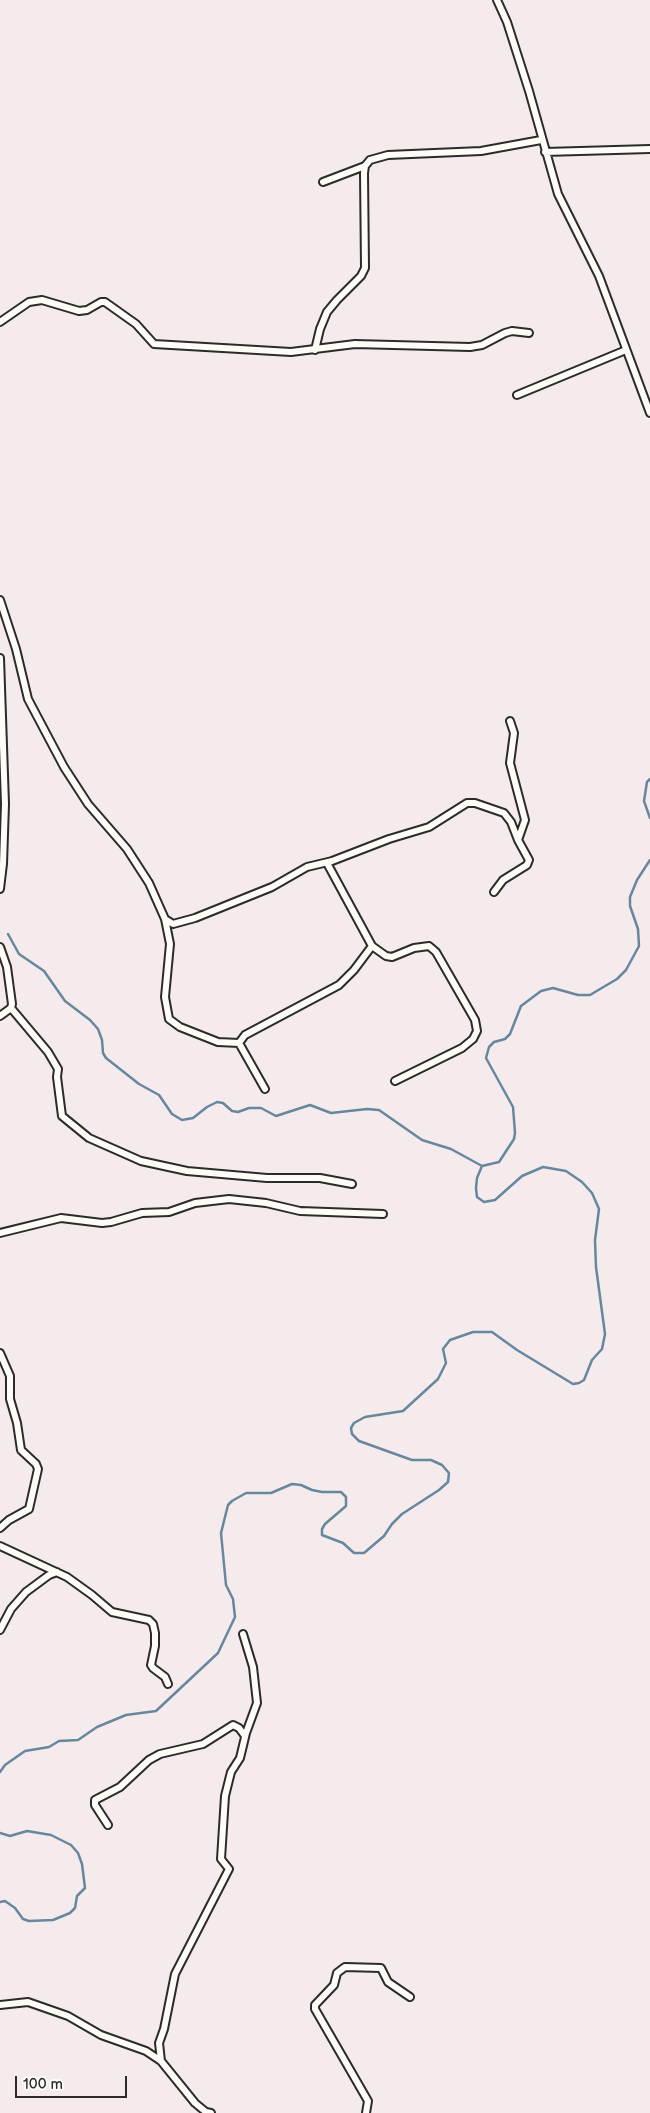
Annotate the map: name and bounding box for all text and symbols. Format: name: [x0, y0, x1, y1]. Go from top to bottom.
scale bar: [18, 2066, 130, 2098]
text: 100 m: [23, 2075, 63, 2094]

